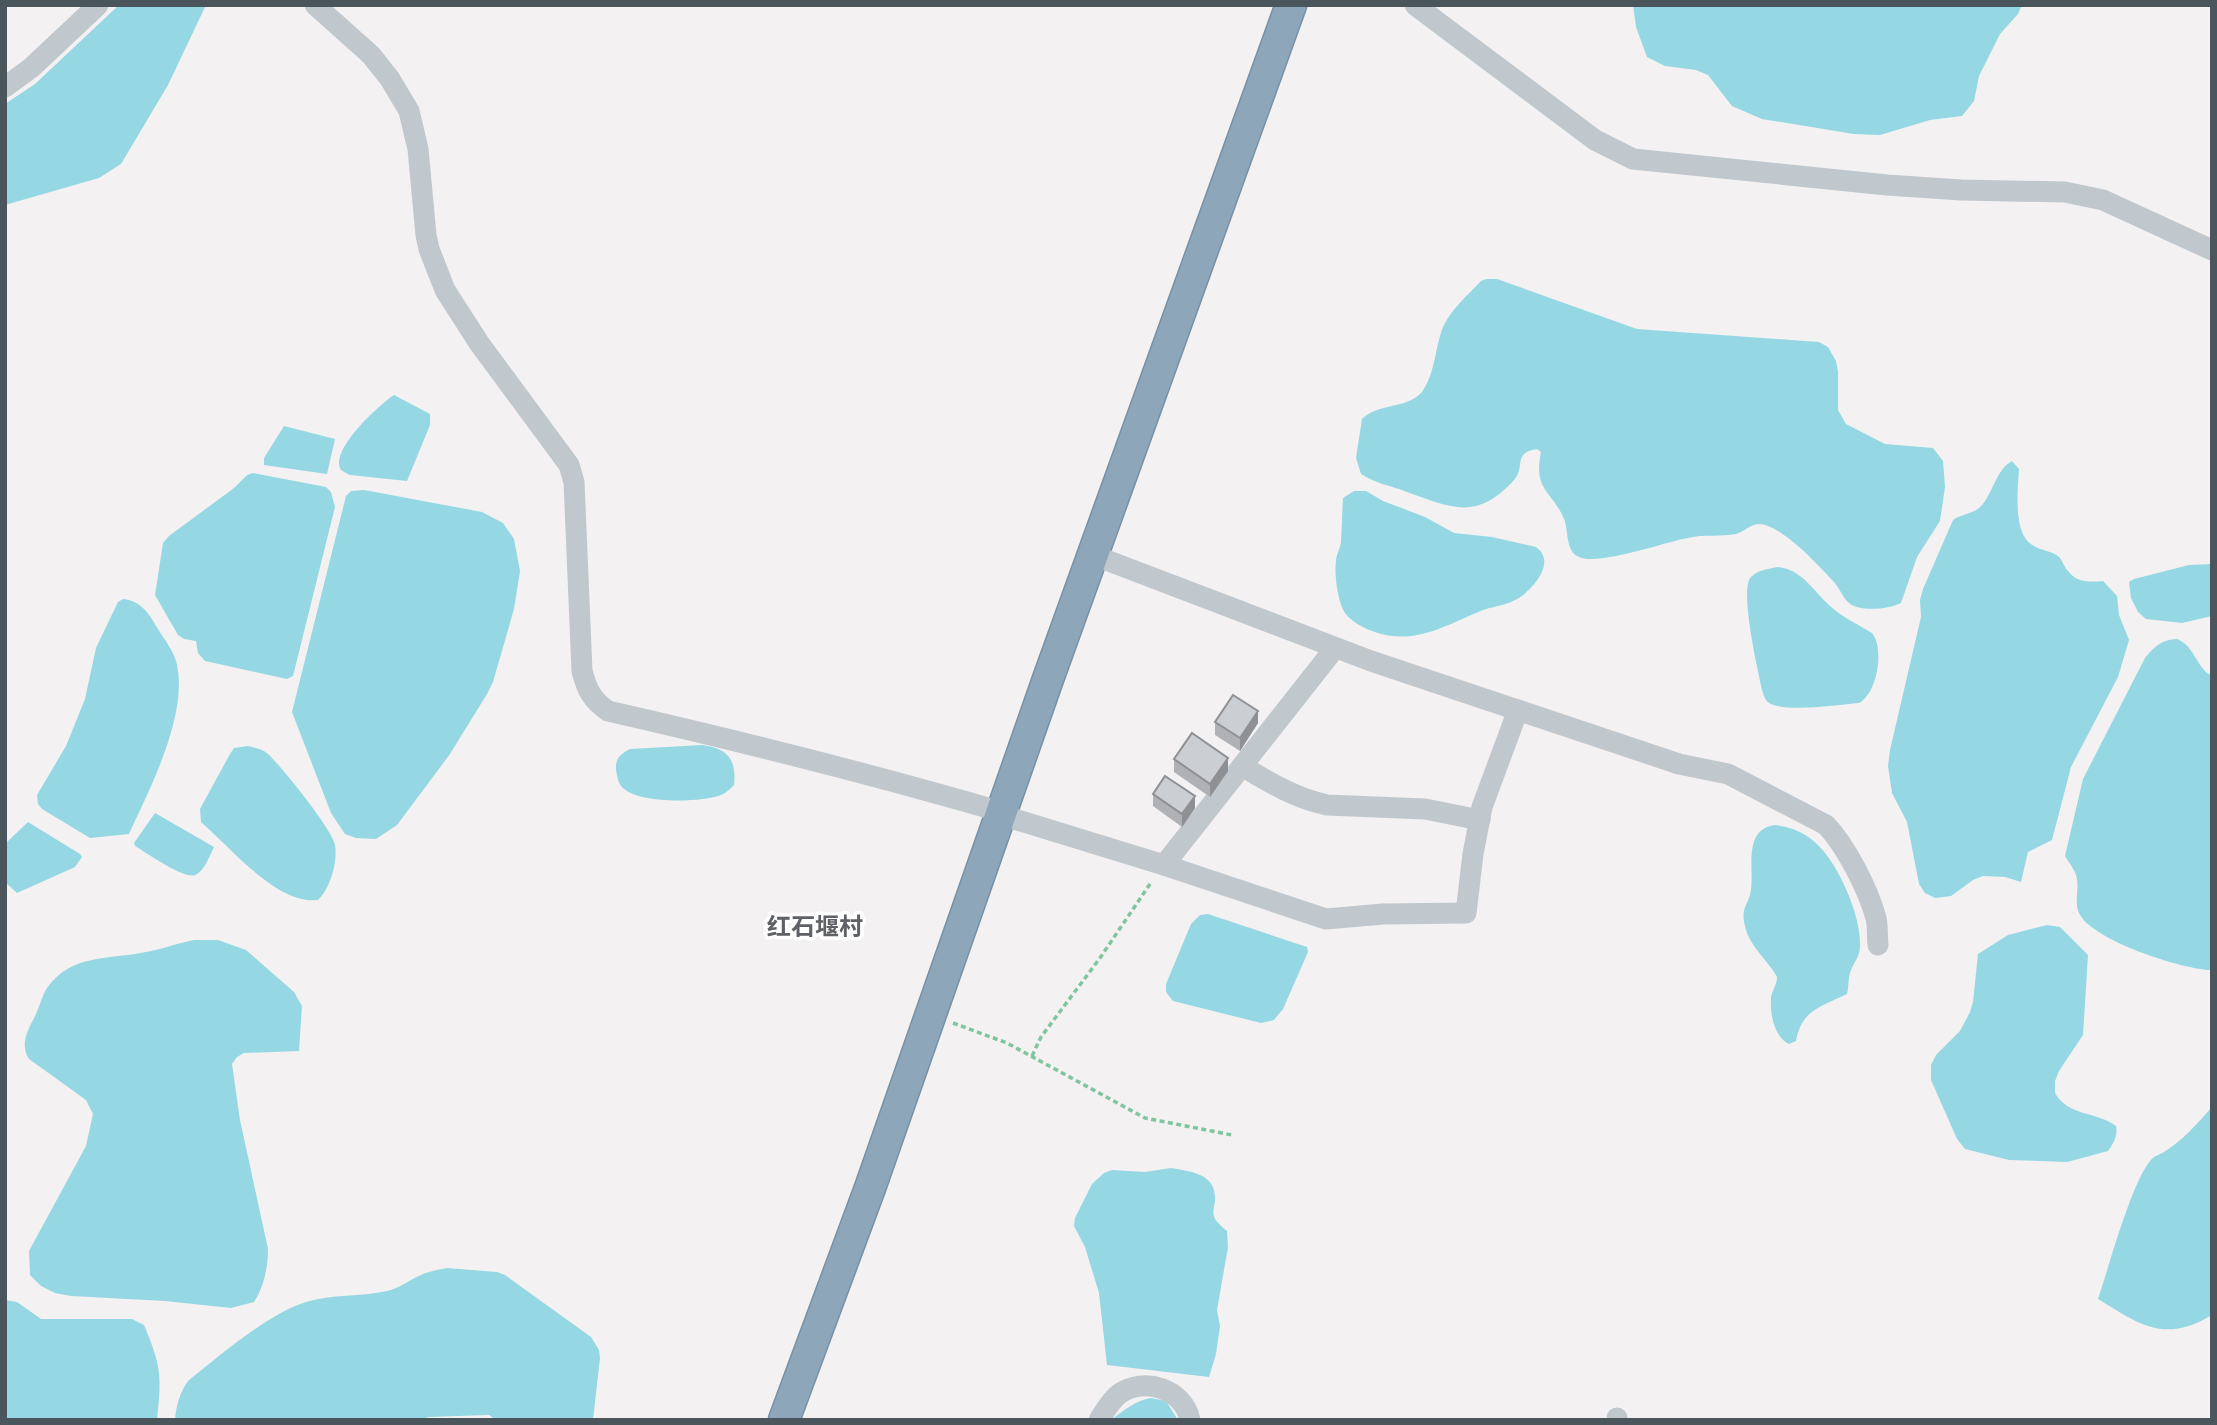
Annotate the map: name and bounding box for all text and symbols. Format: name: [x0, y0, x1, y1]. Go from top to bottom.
district label: 红石堰村: [767, 911, 863, 942]

